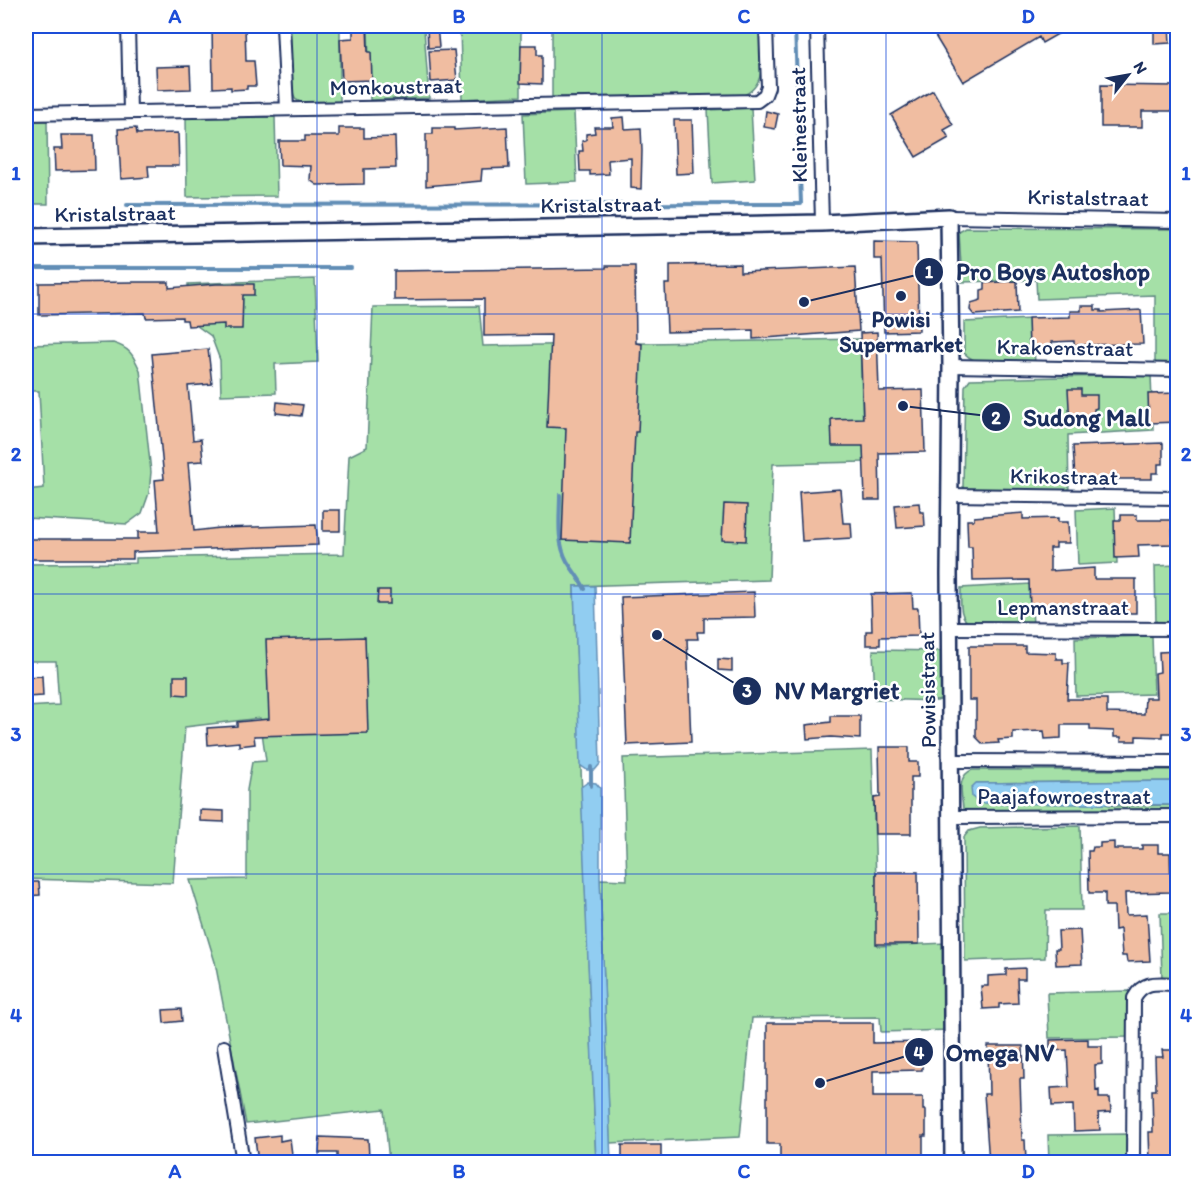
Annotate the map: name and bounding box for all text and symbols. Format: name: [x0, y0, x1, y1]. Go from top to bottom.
text: A: [168, 4, 182, 28]
text: B: [453, 4, 466, 28]
text: C: [738, 4, 751, 28]
text: D: [1021, 4, 1035, 28]
north arrow: [1098, 45, 1158, 105]
text: N: [1130, 58, 1151, 77]
street label: Kleinestraat: [784, 67, 813, 183]
street label: Monkoustraat: [329, 72, 463, 101]
text: 1: [11, 161, 21, 185]
text: 1: [1181, 161, 1191, 185]
street label: Kristalstraat: [1027, 183, 1149, 212]
street label: Kristalstraat: [540, 190, 662, 219]
street label: Kristalstraat: [54, 199, 176, 228]
callout: Pro Boys Autoshop: [914, 251, 1163, 293]
text: Pro Boys Autoshop: [956, 257, 1150, 287]
text: 1: [925, 261, 934, 283]
marker: Powisi Supermarket: [894, 289, 908, 303]
place label: Powisi Supermarket: [839, 306, 964, 358]
street label: Krakoenstraat: [996, 333, 1134, 362]
callout: Sudong Mall: [981, 396, 1163, 438]
text: Sudong Mall: [1023, 403, 1151, 433]
text: 2: [991, 407, 1001, 429]
text: 2: [11, 442, 22, 466]
text: 2: [1181, 442, 1192, 466]
street label: Krikostraat: [1010, 462, 1118, 491]
street label: Lepmanstraat: [997, 594, 1129, 621]
street label: Powisistraat: [913, 632, 942, 748]
callout: NV Margriet: [732, 670, 911, 712]
text: NV Margriet: [775, 676, 899, 706]
text: 3: [742, 680, 752, 702]
text: 3: [11, 722, 22, 746]
text: 3: [1181, 722, 1192, 746]
street label: Paajafowroestraat: [977, 783, 1151, 810]
text: 4: [10, 1003, 22, 1027]
text: 4: [1180, 1003, 1192, 1027]
callout: Omega NV: [904, 1031, 1067, 1073]
text: Omega NV: [946, 1038, 1055, 1068]
text: 4: [914, 1042, 925, 1064]
text: A: [168, 1159, 182, 1183]
text: B: [453, 1159, 466, 1183]
text: C: [738, 1159, 751, 1183]
text: D: [1021, 1159, 1035, 1183]

